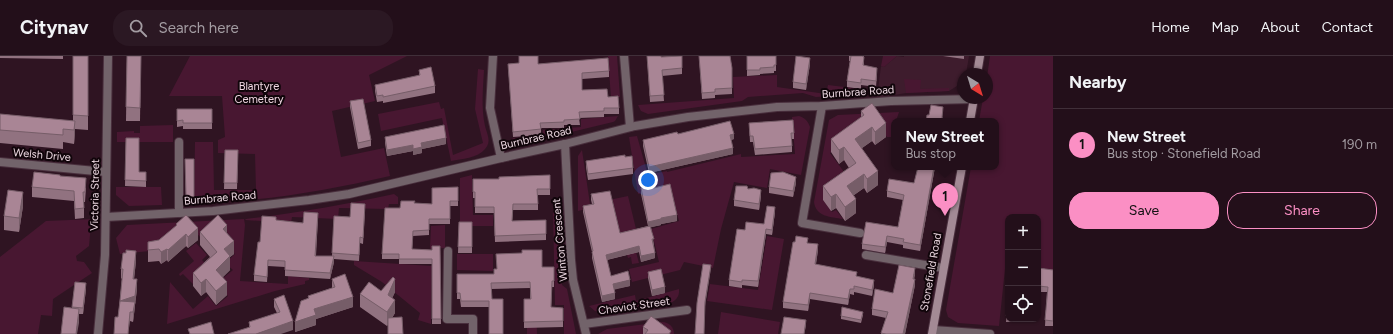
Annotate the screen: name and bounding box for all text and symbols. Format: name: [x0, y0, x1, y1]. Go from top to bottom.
search box: [113, 10, 393, 46]
text: Citynav: [20, 16, 89, 39]
icon: search: [127, 17, 149, 39]
text: Search here: [159, 19, 239, 37]
text: Home: [1151, 19, 1190, 36]
text: Map: [1212, 19, 1239, 36]
text: About: [1261, 19, 1300, 36]
text: Contact: [1322, 19, 1373, 36]
north arrow: [957, 68, 993, 104]
text: Nearby: [1069, 72, 1127, 92]
park label: Blantyre Cemetery: [235, 80, 284, 106]
street label: Burnbrae Road: [821, 83, 895, 101]
popup: [891, 118, 999, 170]
street label: Burnbrae Road: [499, 124, 573, 152]
text: New Street: [905, 128, 985, 146]
text: New Street: [1107, 128, 1186, 146]
text: 1: [1079, 137, 1085, 152]
text: 190 m: [1342, 137, 1377, 152]
street label: Welsh Drive: [13, 146, 71, 164]
text: Bus stop: [905, 146, 956, 161]
text: Bus stop · Stonefield Road: [1107, 146, 1261, 161]
street label: Victoria Street: [88, 159, 102, 231]
your location: [638, 170, 658, 190]
pin: 1: [932, 183, 958, 216]
street label: Burnbrae Road: [183, 188, 257, 208]
button: Save: [1069, 192, 1219, 229]
button: Share: [1227, 192, 1377, 229]
street label: Winton Crescent: [550, 198, 570, 282]
map controls: [1005, 214, 1041, 322]
button: +: [1005, 214, 1041, 250]
street label: Stonefield Road: [918, 232, 944, 312]
button: −: [1005, 250, 1041, 286]
button: locate: [1005, 286, 1041, 322]
street label: Cheviot Street: [597, 295, 671, 317]

